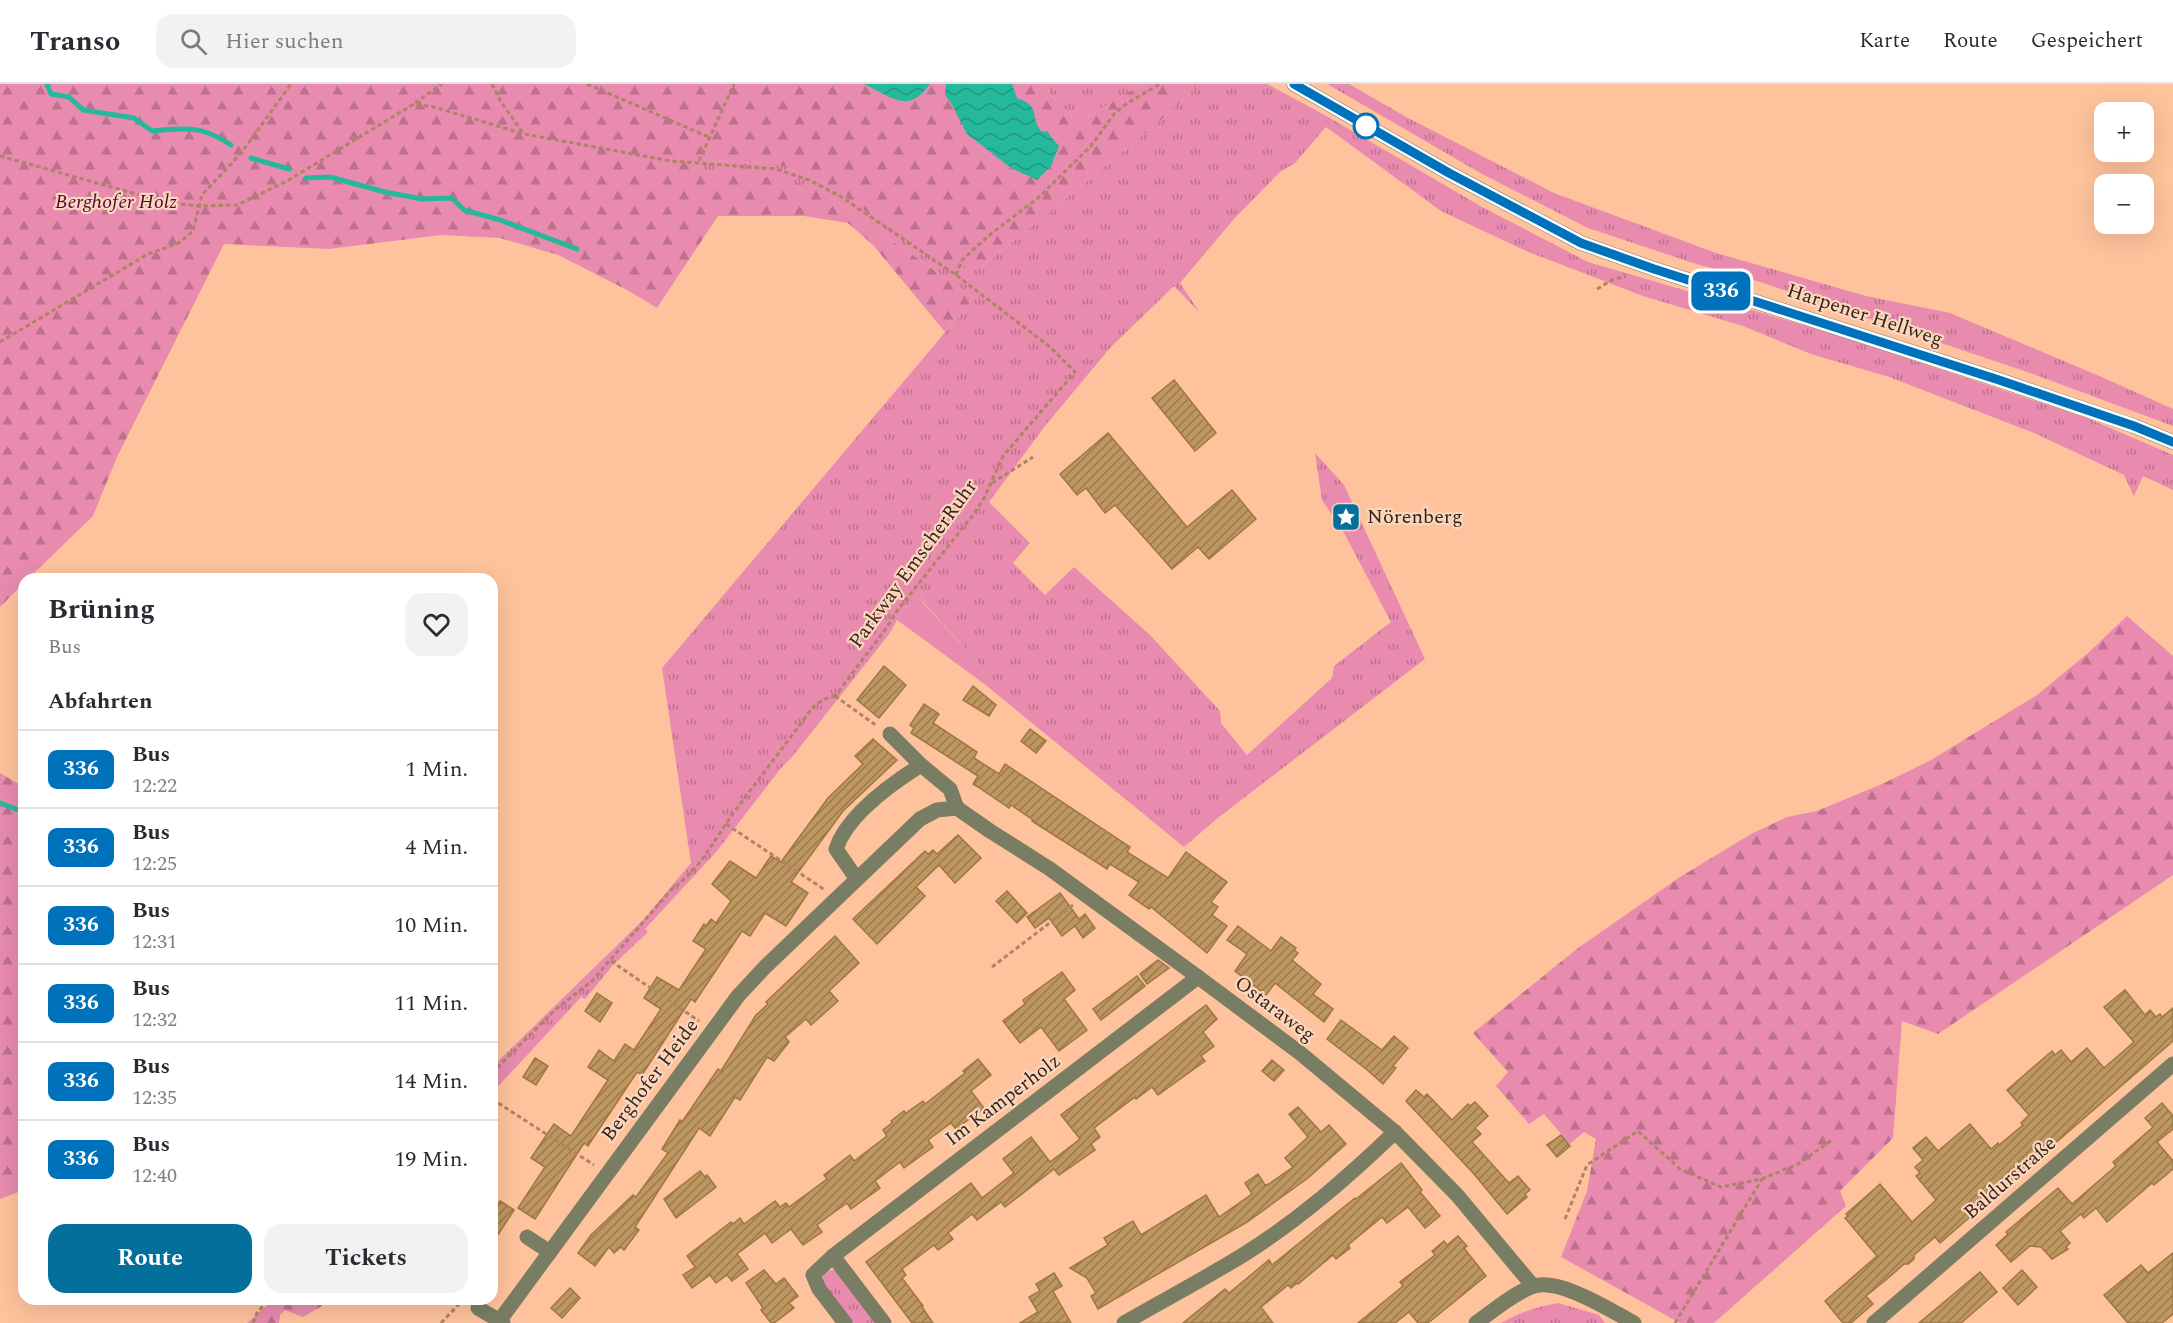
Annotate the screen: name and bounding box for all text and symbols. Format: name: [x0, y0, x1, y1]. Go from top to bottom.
search box: [156, 14, 576, 68]
text: Transo: [30, 20, 120, 63]
icon: search: [177, 25, 210, 58]
text: Hier suchen: [225, 25, 343, 58]
text: Karte: [1859, 25, 1910, 57]
text: Route: [1943, 25, 1998, 57]
text: Gespeichert: [2031, 25, 2143, 57]
map controls: [2094, 102, 2154, 234]
button: +: [2094, 102, 2154, 162]
unlabelled marker: [1353, 113, 1379, 139]
button: −: [2094, 174, 2154, 234]
park label: Berghofer Holz: [55, 187, 177, 217]
line badge: 336: [1686, 272, 1756, 310]
text: 336: [1703, 275, 1739, 307]
street label: Harpener Hellweg: [1783, 276, 1947, 354]
street label: Parkway EmscherRuhr: [841, 473, 985, 655]
place icon: Nörenberg: [1330, 501, 1362, 533]
place label: Nörenberg: [1367, 502, 1463, 532]
text: Brüning: [48, 588, 155, 631]
button: heart: [405, 593, 468, 656]
text: Bus: [48, 632, 81, 662]
text: Abfahrten: [48, 685, 153, 718]
text: Bus: [132, 738, 170, 771]
text: 336: [63, 753, 99, 785]
text: 1 Min.: [405, 753, 468, 786]
text: 12:22: [132, 771, 177, 801]
text: Bus: [132, 816, 170, 849]
text: 336: [63, 831, 99, 863]
text: 4 Min.: [405, 831, 468, 864]
text: 12:25: [132, 849, 177, 879]
text: Bus: [132, 894, 170, 927]
text: 336: [63, 909, 99, 941]
text: 10 Min.: [394, 909, 468, 942]
text: 12:31: [132, 927, 177, 957]
street label: Ostaraweg: [1228, 968, 1322, 1050]
text: Bus: [132, 972, 170, 1005]
text: 336: [63, 987, 99, 1019]
text: 11 Min.: [394, 987, 468, 1020]
text: 12:32: [132, 1005, 177, 1035]
street label: Berghofer Heide: [594, 1012, 706, 1148]
street label: Im Kamperholz: [939, 1046, 1067, 1154]
text: Bus: [132, 1050, 170, 1083]
text: 336: [63, 1065, 99, 1097]
text: 14 Min.: [394, 1065, 468, 1098]
text: 12:35: [132, 1083, 177, 1113]
text: Bus: [132, 1128, 170, 1161]
street label: Baldurstraße: [1957, 1129, 2063, 1227]
text: 336: [63, 1143, 99, 1175]
text: 19 Min.: [394, 1143, 468, 1176]
text: 12:40: [132, 1161, 177, 1191]
button: Route: [48, 1224, 252, 1293]
button: Tickets: [264, 1224, 468, 1293]

